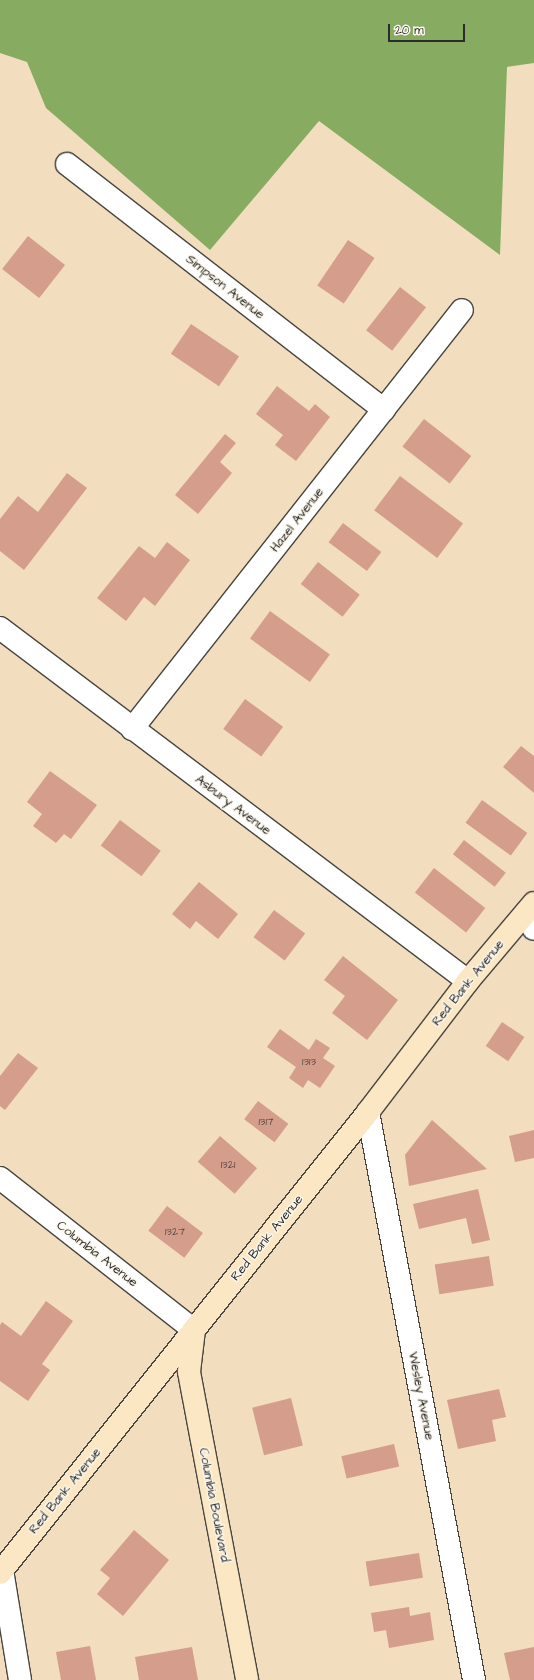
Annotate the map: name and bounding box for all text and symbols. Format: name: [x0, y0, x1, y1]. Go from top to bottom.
scale bar: [390, 16, 467, 42]
text: 20 m: [395, 22, 424, 39]
street label: Simpson Avenue: [183, 251, 267, 323]
street label: Hazel Avenue: [267, 485, 327, 555]
street label: Asbury Avenue: [192, 772, 274, 838]
street label: Red Bank Avenue: [429, 937, 507, 1029]
house number: 1313: [302, 1055, 316, 1069]
house number: 1317: [258, 1115, 274, 1129]
house number: 1321: [221, 1158, 235, 1172]
street label: Red Bank Avenue: [228, 1192, 306, 1284]
street label: Columbia Avenue: [53, 1218, 141, 1290]
house number: 1327: [165, 1225, 185, 1239]
street label: Wesley Avenue: [405, 1351, 437, 1441]
street label: Red Bank Avenue: [26, 1445, 104, 1537]
street label: Columbia Boulevard: [195, 1447, 233, 1563]

